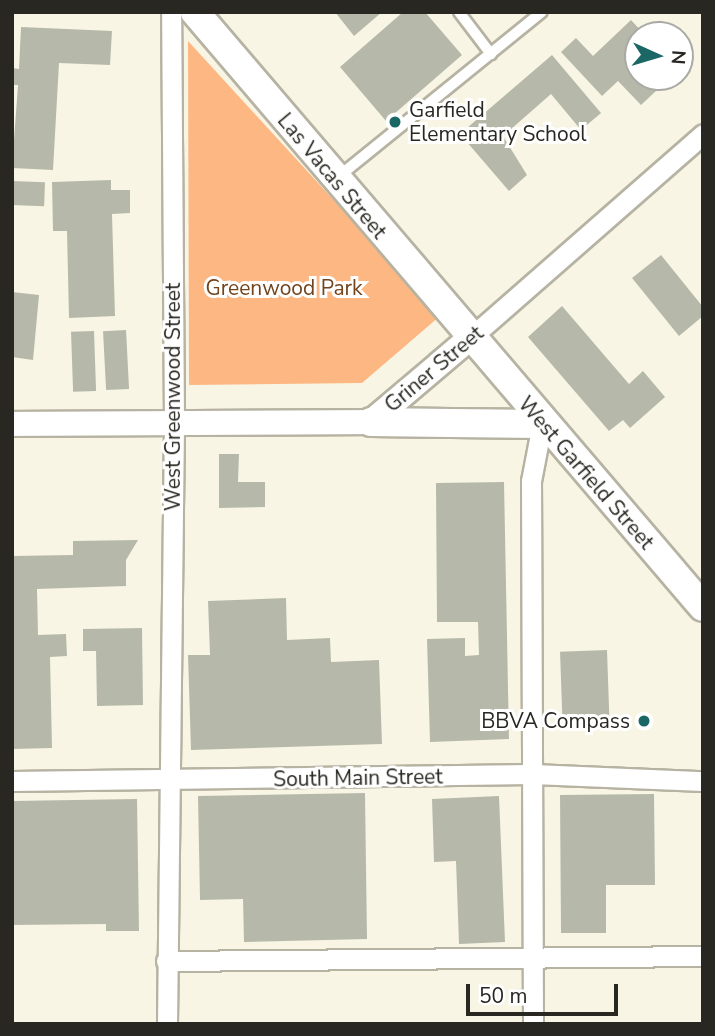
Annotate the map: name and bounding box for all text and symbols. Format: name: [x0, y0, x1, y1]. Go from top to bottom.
north arrow: [624, 21, 694, 91]
text: N: [664, 49, 691, 65]
place label: Garfield Elementary School: [409, 97, 587, 147]
street label: Las Vacas Street: [272, 108, 392, 244]
marker: Garfield Elementary School: [387, 114, 403, 130]
park label: Greenwood Park: [205, 275, 363, 301]
street label: West Greenwood Street: [160, 283, 186, 511]
street label: Griner Street: [380, 320, 488, 418]
street label: West Garfield Street: [513, 391, 659, 555]
place label: BBVA Compass: [481, 708, 630, 734]
marker: BBVA Compass: [636, 713, 652, 729]
street label: South Main Street: [273, 764, 443, 792]
scale bar: [470, 970, 622, 1014]
text: 50 m: [479, 982, 528, 1010]

